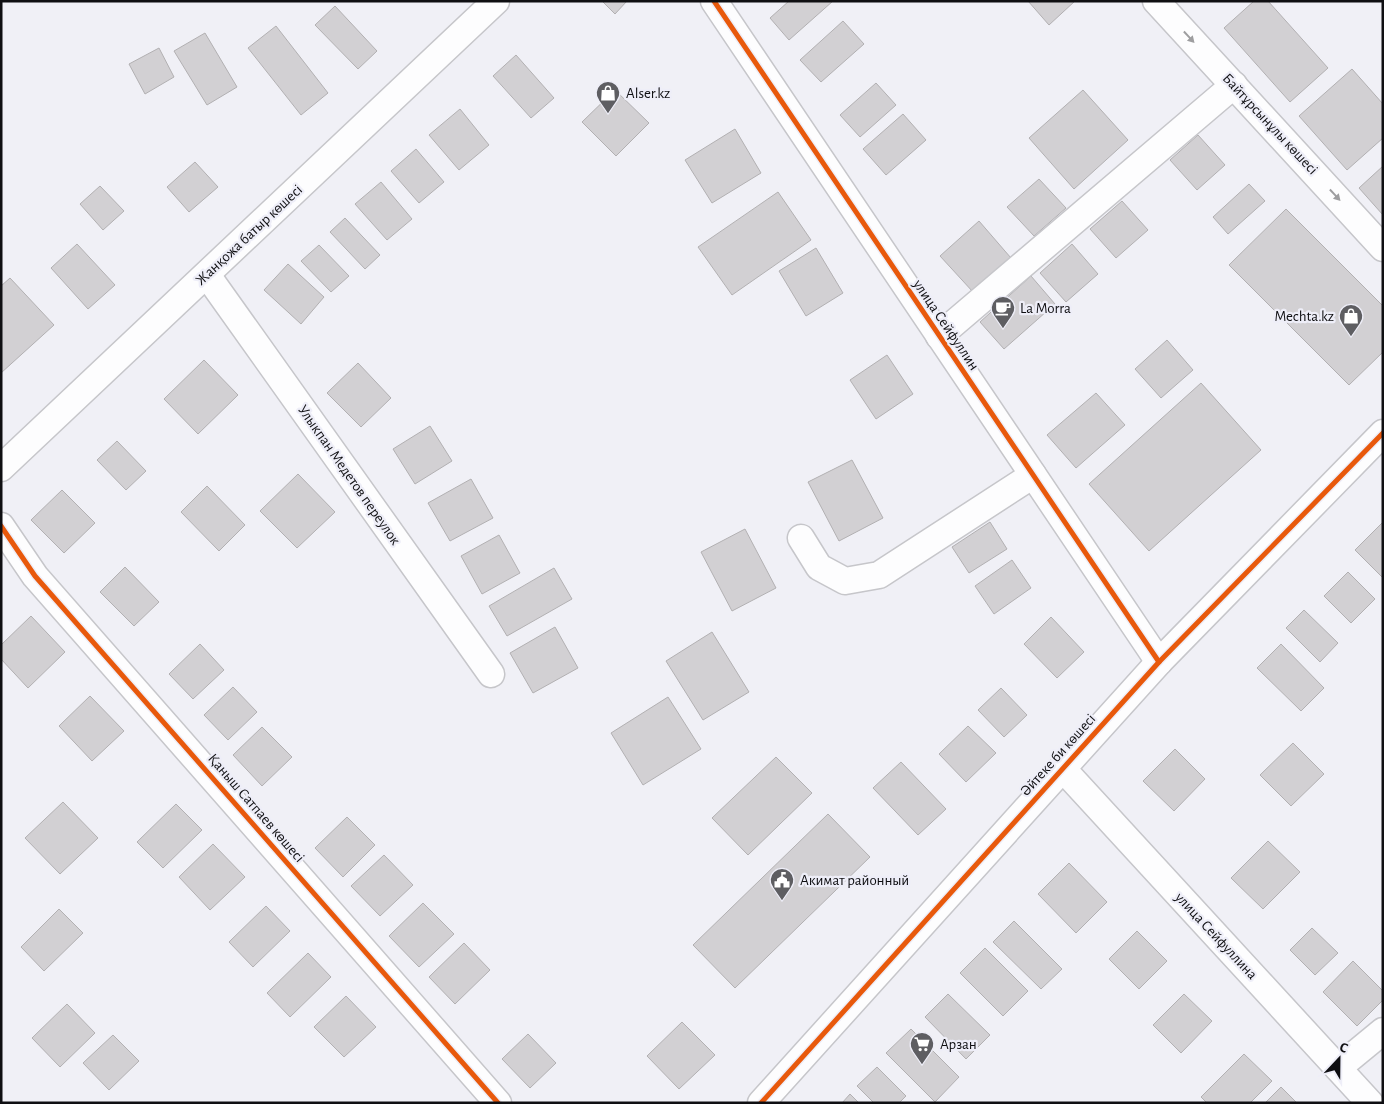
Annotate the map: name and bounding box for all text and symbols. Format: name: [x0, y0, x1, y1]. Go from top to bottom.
one-way arrow: [1183, 31, 1195, 43]
street label: Байтұрсынұлы көшесі: [1220, 71, 1320, 177]
shop icon: Alser.kz: [595, 80, 621, 114]
place label: Alser.kz: [626, 86, 670, 101]
street label: Жанқожа батыр көшесі: [193, 182, 305, 288]
one-way arrow: [1329, 189, 1341, 201]
street label: улица Сейфуллин: [910, 276, 982, 373]
cafe icon: La Morra: [990, 295, 1016, 329]
place label: La Morra: [1020, 301, 1071, 316]
shop icon: Mechta.kz: [1338, 303, 1364, 337]
place label: Mechta.kz: [1274, 309, 1334, 324]
street label: Улыкпан Медетов переулок: [295, 402, 403, 548]
street label: Әйтеке би көшесі: [1018, 711, 1098, 799]
street label: Қаныш Сатпаев көшесі: [205, 751, 307, 865]
public building icon: Акимат районный: [769, 867, 795, 901]
place label: Акимат районный: [800, 873, 909, 888]
street label: улица Сейфуллина: [1171, 889, 1260, 982]
supermarket icon: Арзан: [909, 1031, 935, 1065]
north arrow: [1314, 1034, 1364, 1084]
place label: Арзан: [940, 1037, 977, 1052]
text: С: [1337, 1040, 1350, 1056]

